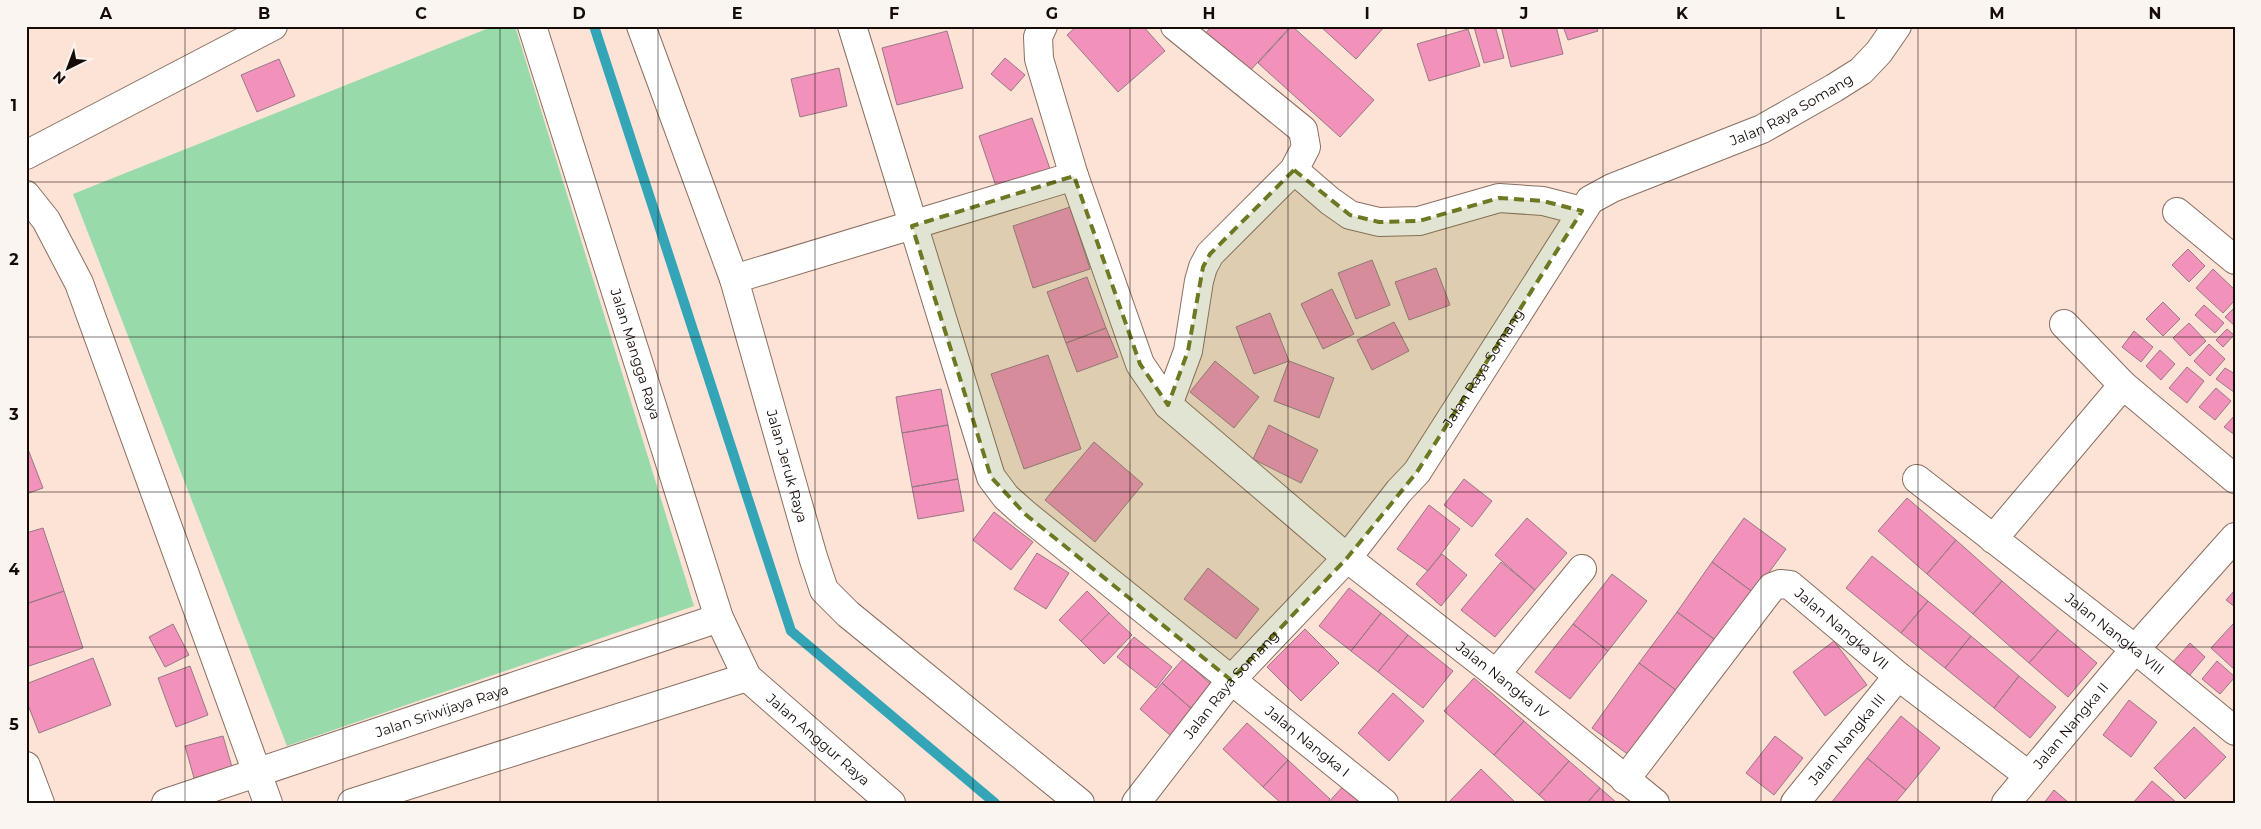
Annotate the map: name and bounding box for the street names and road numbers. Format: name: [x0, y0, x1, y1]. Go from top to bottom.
street label: Jalan Raya Somang: [1726, 69, 1856, 150]
street label: Jalan Mangga Raya: [606, 285, 665, 422]
street label: Jalan Raya Somang: [1438, 305, 1528, 432]
street label: Jalan Jeruk Raya: [762, 406, 812, 525]
street label: Jalan Nangka VII: [1790, 583, 1893, 673]
street label: Jalan Nangka VIII: [2061, 588, 2168, 678]
street label: Jalan Raya Somang: [1179, 626, 1283, 743]
street label: Jalan Nangka IV: [1452, 637, 1552, 722]
street label: Jalan Nangka II: [2029, 678, 2112, 773]
street label: Jalan Sriwijaya Raya: [372, 680, 511, 742]
street label: Jalan Anggur Raya: [762, 689, 874, 790]
street label: Jalan Nangka III: [1804, 690, 1889, 789]
street label: Jalan Nangka I: [1261, 701, 1353, 781]

